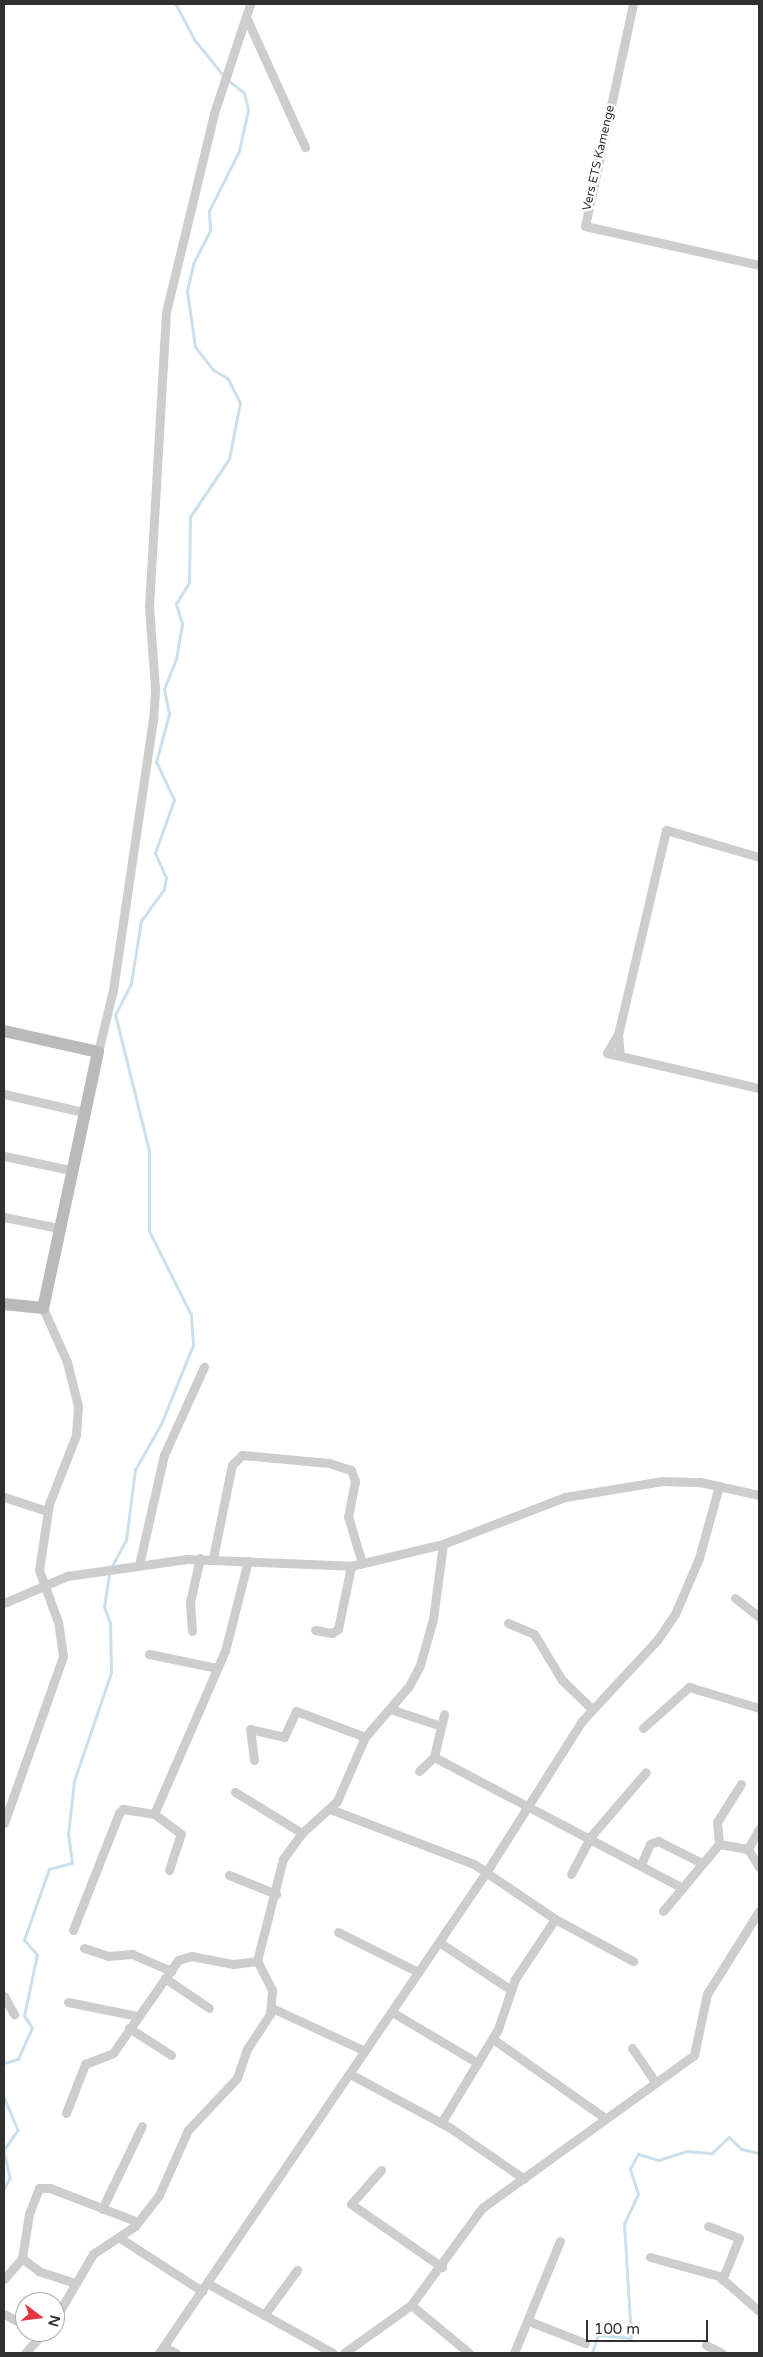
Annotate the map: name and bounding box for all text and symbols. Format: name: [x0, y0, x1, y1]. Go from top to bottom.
street label: Vers ETS Kamenge: [580, 104, 618, 212]
north arrow: [15, 2292, 65, 2342]
scale bar: [588, 2310, 710, 2342]
text: N: [44, 2313, 64, 2328]
text: 100 m: [594, 2320, 640, 2338]

